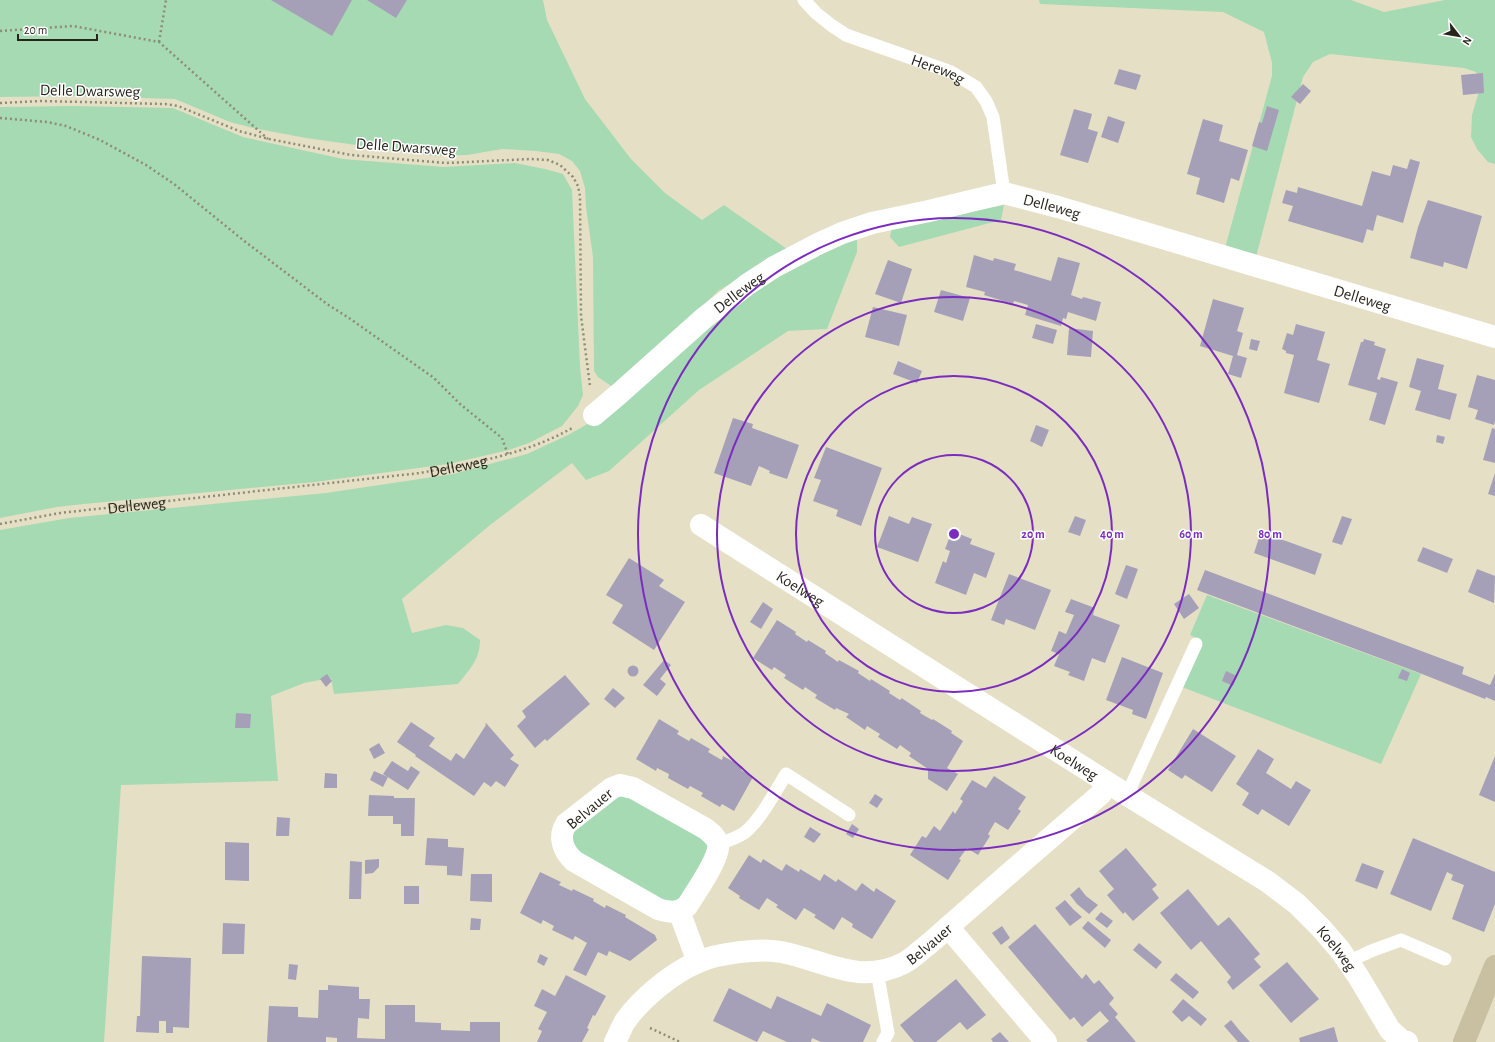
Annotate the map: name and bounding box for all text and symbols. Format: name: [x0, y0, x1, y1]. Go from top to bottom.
scale bar: [18, 16, 97, 42]
north arrow: [1439, 16, 1479, 56]
text: 20 m: [24, 24, 47, 36]
text: N: [1460, 35, 1474, 47]
street label: Hereweg: [909, 52, 967, 87]
street label: Delle Dwarsweg: [40, 82, 141, 100]
street label: Delle Dwarsweg: [355, 136, 457, 158]
street label: Delleweg: [1021, 191, 1082, 222]
street label: Delleweg: [711, 269, 767, 317]
street label: Delleweg: [1332, 283, 1393, 315]
street label: Delleweg: [428, 453, 489, 480]
street label: Delleweg: [107, 494, 167, 517]
centre of rings: [947, 527, 961, 541]
text: 20 m: [1021, 528, 1045, 540]
text: 40 m: [1100, 528, 1124, 540]
text: 60 m: [1179, 528, 1203, 540]
text: 80 m: [1258, 528, 1282, 540]
street label: Koelweg: [773, 568, 827, 610]
street label: Koelweg: [1047, 741, 1101, 784]
street label: Belvauer: [564, 785, 616, 832]
street label: Belvauer: [904, 920, 956, 968]
street label: Koelweg: [1314, 923, 1359, 974]

